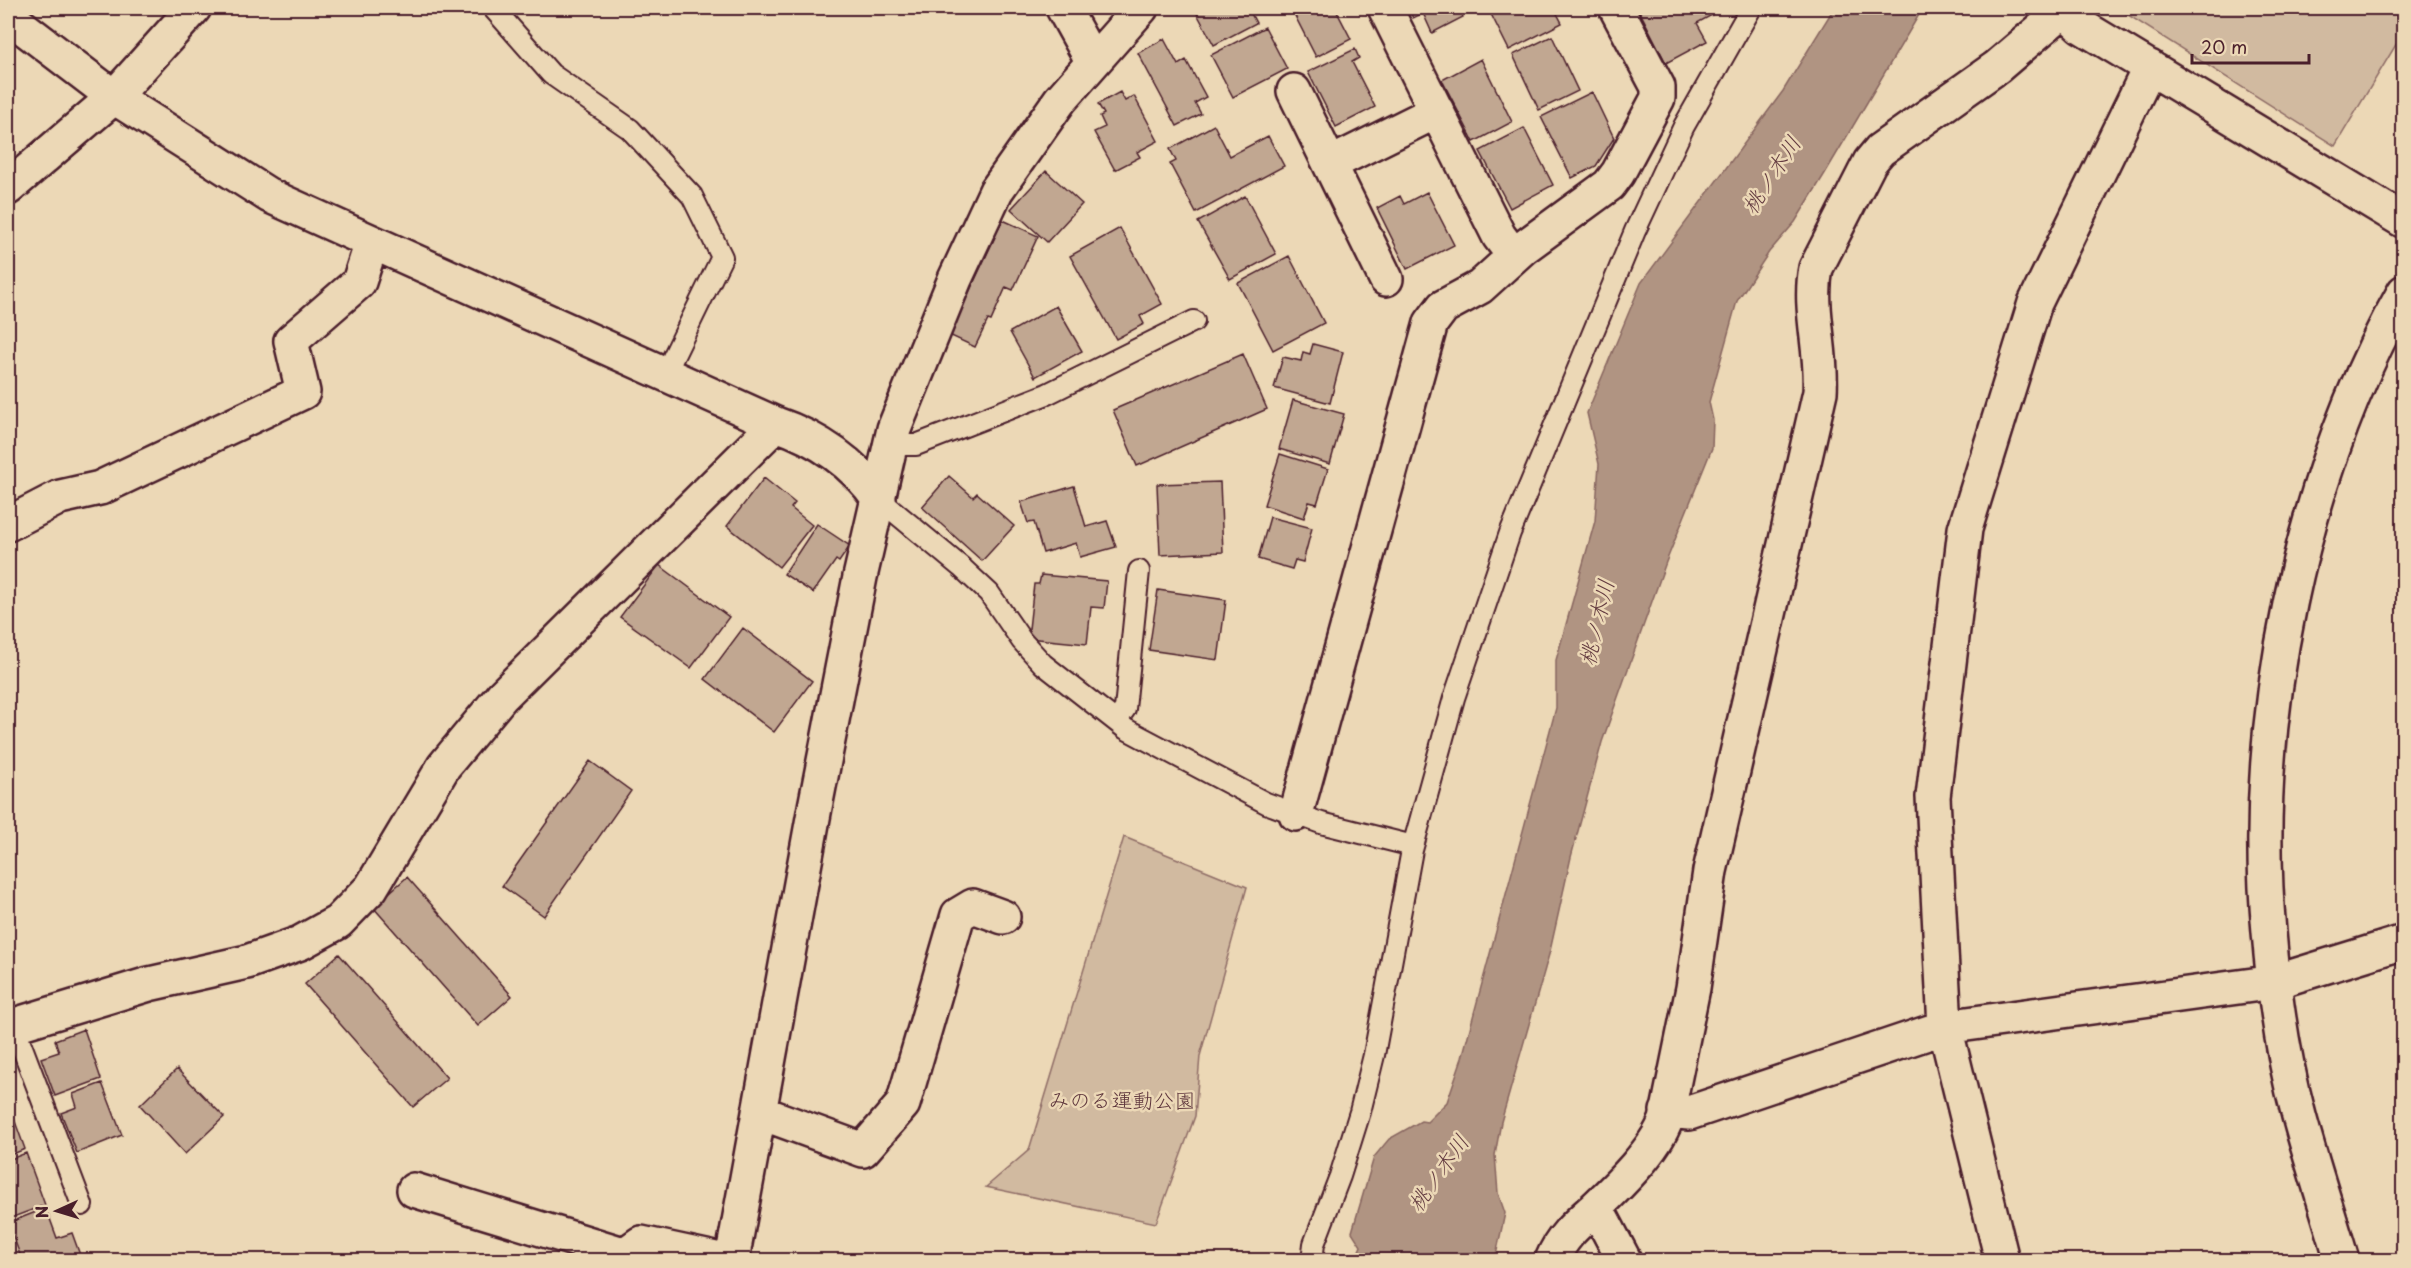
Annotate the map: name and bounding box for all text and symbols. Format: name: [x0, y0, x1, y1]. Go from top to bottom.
scale bar: [2192, 27, 2309, 65]
text: 20 m: [2201, 33, 2247, 60]
water label: 桃ノ木川: [1732, 128, 1808, 220]
water label: 桃ノ木川: [1569, 575, 1621, 669]
park label: みのる運動公園: [1049, 1083, 1196, 1115]
water label: 桃ノ木川: [1398, 1126, 1476, 1218]
north arrow: [27, 1181, 87, 1241]
text: N: [29, 1205, 53, 1219]

